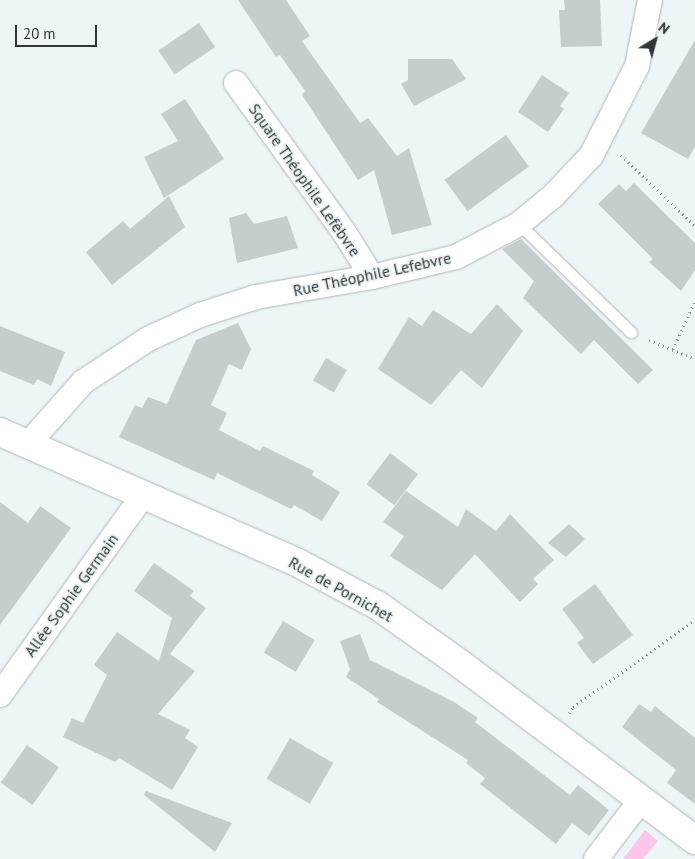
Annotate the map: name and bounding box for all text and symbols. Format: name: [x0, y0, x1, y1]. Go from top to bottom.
scale bar: [18, 15, 100, 47]
north arrow: [630, 15, 680, 65]
text: N: [655, 18, 673, 38]
text: 20 m: [23, 24, 56, 43]
street label: Square Théophile Lefèbvre: [245, 100, 365, 260]
street label: Rue Théophile Lefebvre: [291, 248, 453, 300]
street label: Allée Sophie Germain: [20, 530, 122, 660]
street label: Rue de Pornichet: [285, 552, 397, 626]

